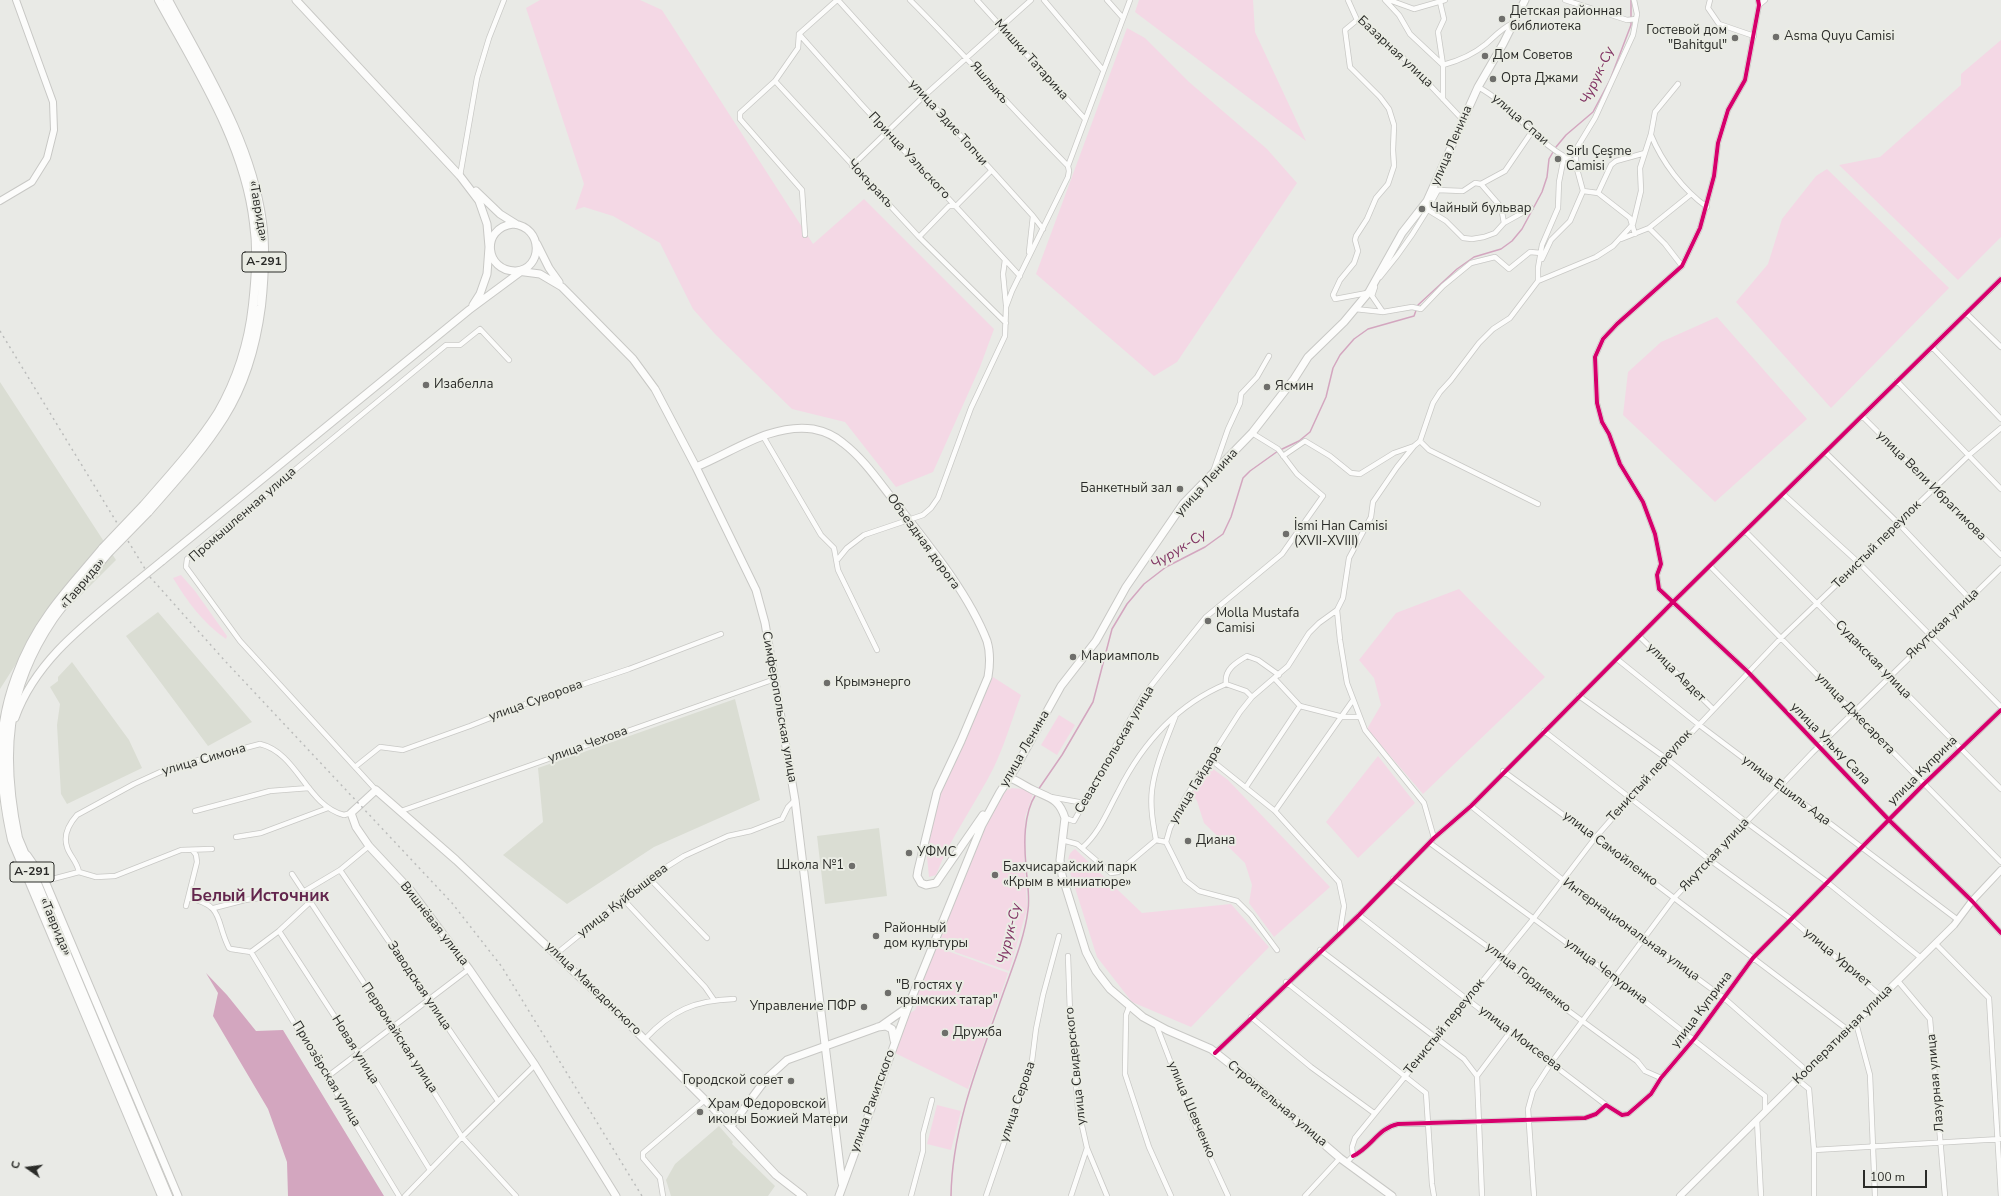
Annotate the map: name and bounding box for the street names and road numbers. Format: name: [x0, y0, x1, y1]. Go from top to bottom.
street label: Базарная улица: [1354, 13, 1436, 91]
street label: Мишки Татарина: [991, 16, 1071, 104]
street label: Яшлыкъ: [966, 59, 1012, 107]
street label: улица Эдие Топчи: [905, 77, 991, 169]
street label: улица Спаи: [1488, 91, 1552, 149]
street label: улица Ленина: [1428, 103, 1476, 189]
street label: Принца Уэльского: [865, 109, 953, 203]
street label: Чокъракъ: [844, 157, 896, 211]
street label: «Таврида»: [245, 179, 271, 243]
road number: А-291: [242, 252, 286, 272]
street label: улица Вели Ибрагимова: [1873, 428, 1989, 544]
street label: улица Ленина: [1172, 446, 1242, 520]
street label: Промышленная улица: [186, 464, 300, 566]
street label: Объездная дорога: [883, 491, 963, 593]
street label: Тенистый переулок: [1829, 497, 1925, 593]
street label: «Таврида»: [57, 555, 109, 613]
street label: Якутская улица: [1904, 585, 1982, 663]
street label: Судакская улица: [1832, 617, 1914, 703]
street label: Симферопольская улица: [758, 630, 800, 784]
street label: улица Авдет: [1643, 640, 1709, 706]
street label: улица Джесарета: [1812, 670, 1898, 758]
street label: улица Суворова: [487, 677, 585, 725]
street label: Севастопольская улица: [1072, 683, 1158, 817]
street label: улица Ульку Сала: [1787, 700, 1873, 788]
street label: улица Ленина: [997, 708, 1053, 790]
street label: улица Чехова: [546, 723, 630, 767]
street label: Тенистый переулок: [1604, 727, 1696, 825]
street label: улица Куприна: [1885, 733, 1961, 809]
street label: улица Симона: [160, 741, 248, 779]
street label: улица Гайдара: [1166, 743, 1226, 827]
street label: улица Ешиль Ада: [1739, 753, 1833, 829]
street label: улица Самойленко: [1559, 808, 1661, 890]
street label: Якутская улица: [1677, 815, 1753, 895]
street label: улица Куйбышева: [575, 861, 671, 941]
road number: А-291: [10, 862, 54, 882]
street label: Интернациональная улица: [1559, 875, 1703, 985]
street label: Вишнёвая улица: [396, 879, 472, 969]
street label: «Таврида»: [36, 896, 74, 958]
street label: улица Урриет: [1800, 925, 1874, 991]
street label: улица Чепурина: [1561, 936, 1651, 1008]
street label: Заводская улица: [383, 938, 455, 1034]
street label: улица Македонского: [542, 939, 644, 1039]
street label: улица Гордиенко: [1482, 940, 1574, 1016]
street label: улица Куприна: [1668, 969, 1736, 1051]
street label: Тенистый переулок: [1402, 976, 1488, 1078]
street label: Первомайская улица: [357, 980, 441, 1096]
street label: Кооперативная улица: [1790, 982, 1896, 1088]
street label: улица Моисеева: [1475, 1003, 1565, 1075]
street label: улица Свидерского: [1062, 1006, 1090, 1126]
street label: Новая улица: [328, 1013, 382, 1087]
street label: Приозёрская улица: [288, 1018, 364, 1130]
street label: Лазурная улица: [1924, 1033, 1948, 1133]
street label: улица Ракитского: [847, 1047, 899, 1155]
street label: Строительная улица: [1224, 1058, 1330, 1150]
street label: улица Шевченко: [1164, 1059, 1218, 1161]
street label: улица Серова: [997, 1060, 1039, 1144]

